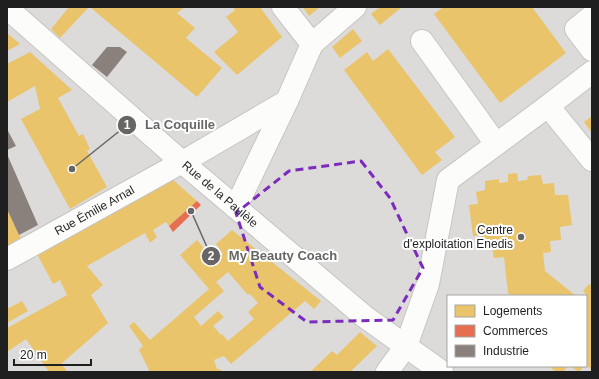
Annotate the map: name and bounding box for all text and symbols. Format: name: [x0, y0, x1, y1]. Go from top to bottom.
callout: La Coquille: [117, 112, 223, 137]
text: La Coquille: [145, 117, 215, 132]
text: 1: [124, 118, 131, 132]
street label: Rue de la Paulèle: [179, 158, 261, 230]
street label: Rue Émilie Arnal: [52, 183, 137, 238]
place label: Centre d'exploitation Enedis: [403, 223, 513, 251]
marker: Centre d'exploitation Enedis: [516, 232, 526, 242]
callout: My Beauty Coach: [201, 243, 345, 268]
text: My Beauty Coach: [229, 248, 337, 263]
text: 2: [208, 249, 215, 263]
legend: [447, 295, 587, 367]
text: Logements: [483, 304, 542, 318]
text: Commerces: [483, 324, 548, 338]
scale bar: [14, 341, 91, 367]
text: Industrie: [483, 344, 529, 358]
text: 20 m: [20, 348, 47, 362]

